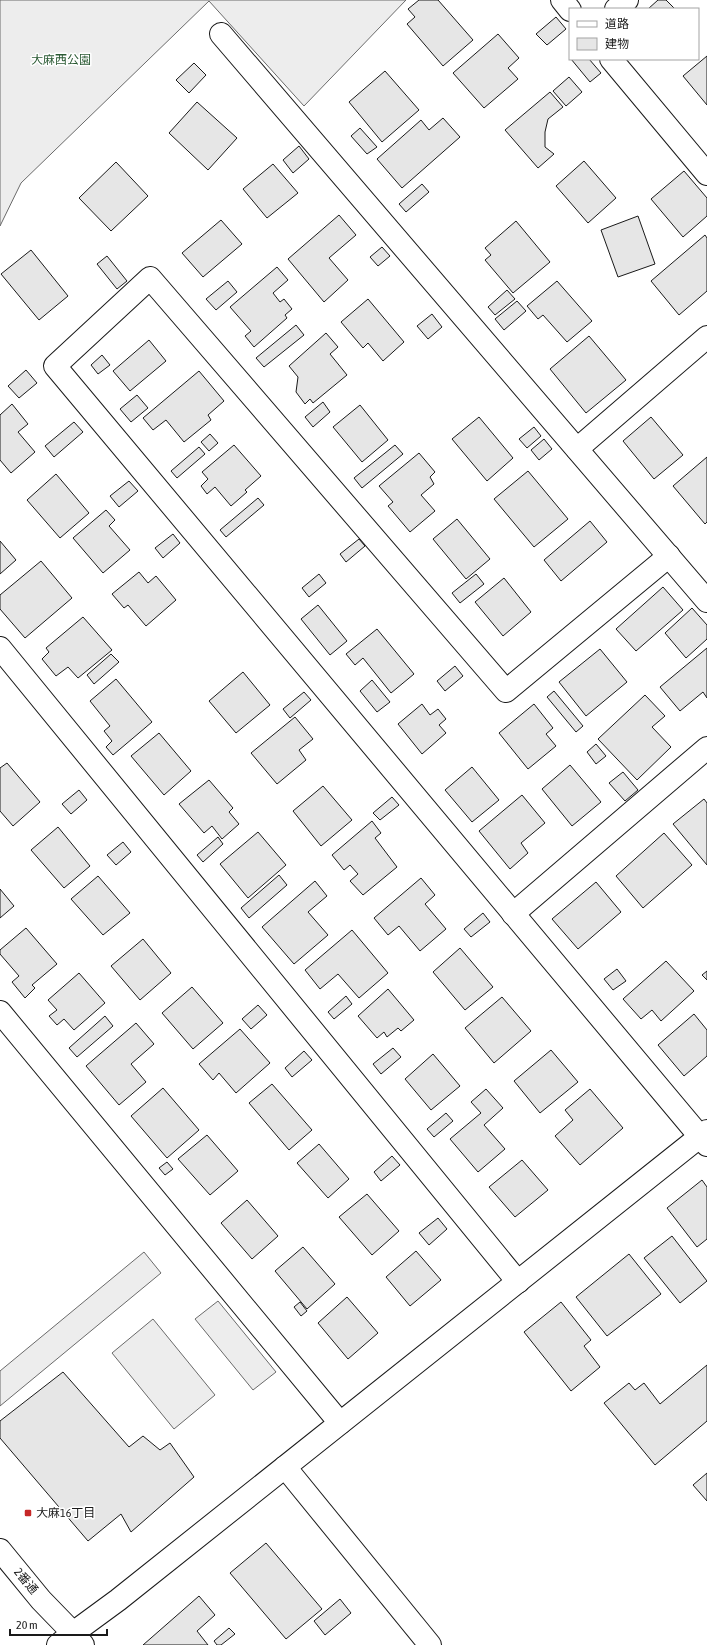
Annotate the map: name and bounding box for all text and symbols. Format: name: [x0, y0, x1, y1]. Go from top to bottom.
legend: [569, 8, 699, 60]
text: 道路: [605, 17, 629, 31]
text: 建物: [605, 37, 629, 51]
park label: 大麻西公園: [31, 53, 91, 67]
place label: 大麻16丁目: [36, 1506, 95, 1520]
marker: 大麻16丁目: [23, 1508, 33, 1518]
street label: 2番通: [11, 1565, 41, 1597]
scale bar: [10, 1611, 107, 1637]
text: 20 m: [16, 1618, 38, 1632]

